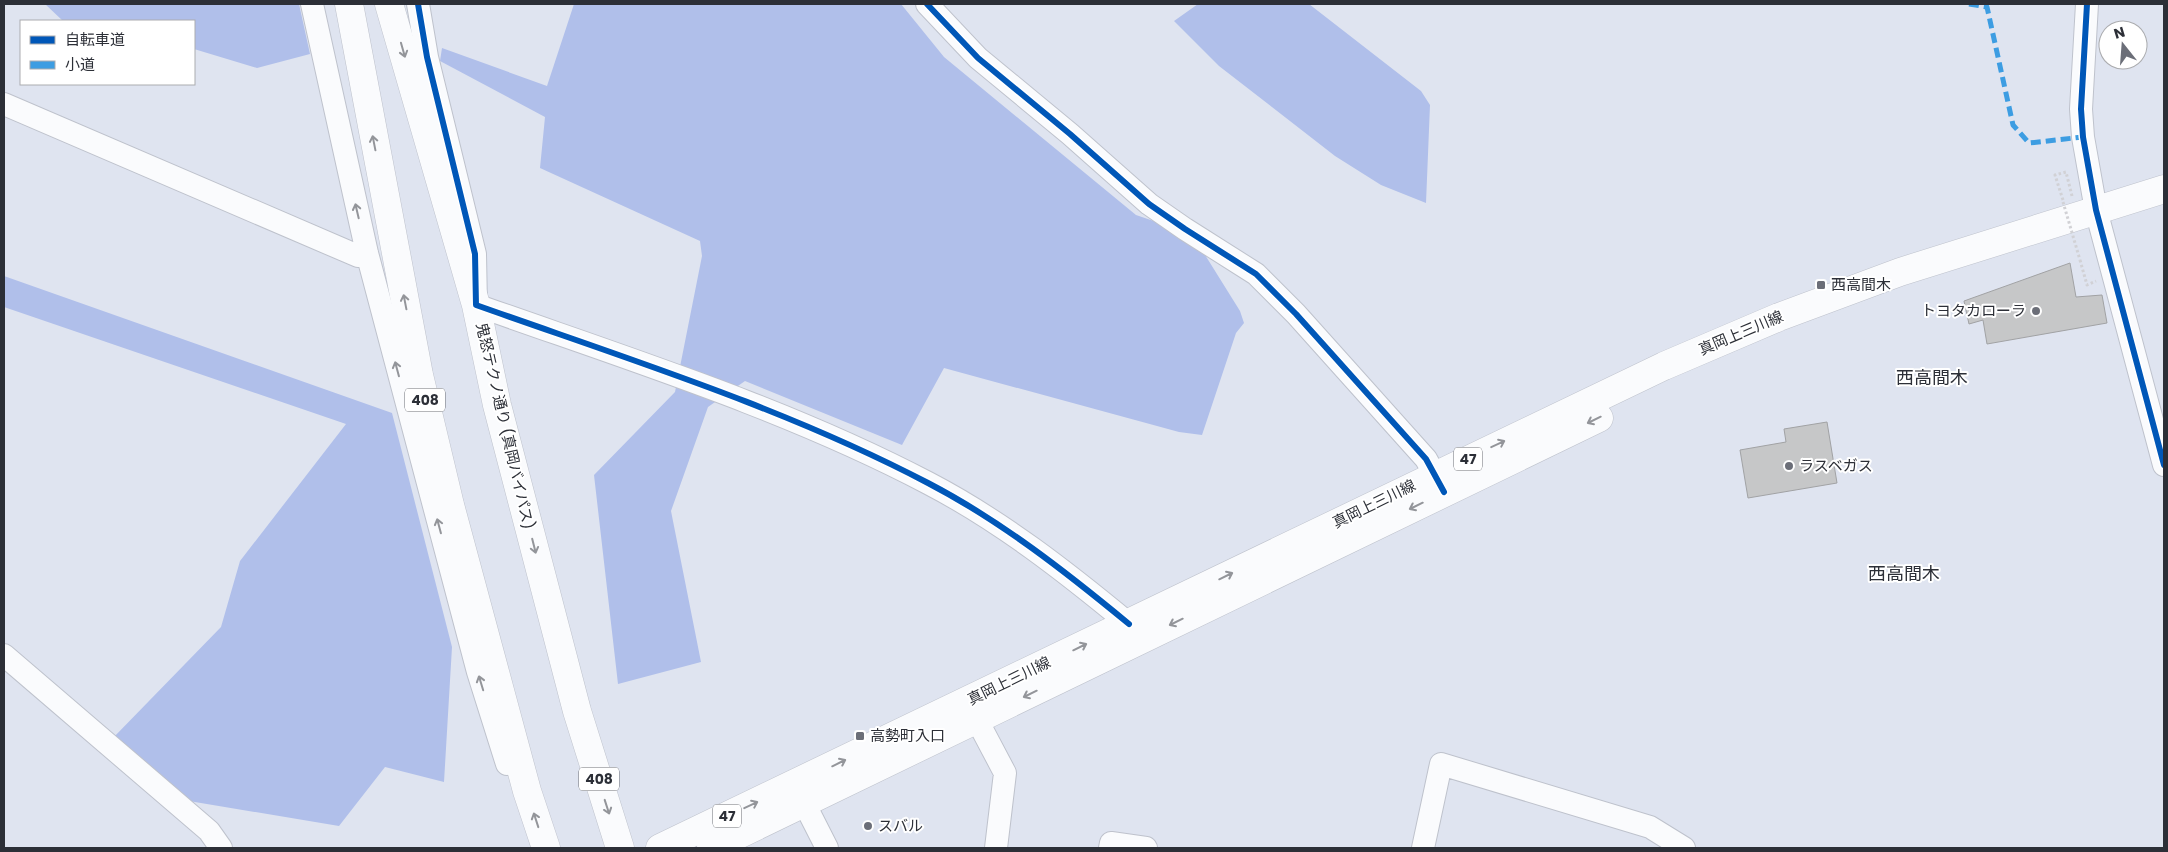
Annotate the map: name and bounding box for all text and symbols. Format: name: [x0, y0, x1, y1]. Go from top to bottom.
legend: [20, 20, 195, 85]
north arrow: [2098, 20, 2148, 70]
text: N: [2111, 21, 2127, 44]
text: 自転車道: [65, 29, 125, 50]
one-way arrow: [399, 42, 408, 58]
text: 小道: [65, 54, 95, 75]
one-way arrow: [369, 135, 379, 151]
one-way arrow: [352, 204, 361, 220]
place label: 西高間木: [1831, 274, 1891, 295]
marker: 西高間木: [1815, 279, 1827, 291]
one-way arrow: [400, 295, 409, 311]
place label: トヨタカローラ: [1921, 300, 2026, 321]
street label: 真岡上三川線: [1695, 305, 1786, 360]
marker: トヨタカローラ: [2030, 305, 2042, 317]
street label: 鬼怒テクノ通り (真岡バイパス): [471, 321, 539, 531]
one-way arrow: [392, 361, 402, 377]
district label: 西高間木: [1896, 365, 1968, 390]
road number: 408: [405, 388, 445, 412]
one-way arrow: [1587, 416, 1602, 425]
one-way arrow: [1491, 439, 1506, 449]
road number: 47: [1454, 448, 1482, 470]
place label: ラスベガス: [1799, 455, 1873, 476]
marker: ラスベガス: [1783, 460, 1795, 472]
street label: 真岡上三川線: [1329, 474, 1419, 533]
one-way arrow: [1409, 501, 1424, 511]
one-way arrow: [434, 518, 443, 534]
one-way arrow: [529, 537, 539, 553]
district label: 西高間木: [1868, 561, 1940, 586]
one-way arrow: [1218, 571, 1233, 580]
one-way arrow: [1169, 618, 1184, 628]
one-way arrow: [1072, 642, 1087, 651]
street label: 真岡上三川線: [964, 651, 1054, 710]
one-way arrow: [476, 675, 486, 691]
one-way arrow: [1023, 690, 1038, 699]
place label: 高勢町入口: [870, 725, 945, 746]
marker: 高勢町入口: [854, 730, 866, 742]
one-way arrow: [831, 758, 846, 767]
road number: 408: [579, 768, 619, 791]
one-way arrow: [603, 799, 613, 815]
one-way arrow: [743, 799, 758, 809]
road number: 47: [713, 804, 741, 828]
one-way arrow: [531, 812, 541, 828]
place label: スバル: [878, 815, 923, 836]
marker: スバル: [862, 820, 874, 832]

